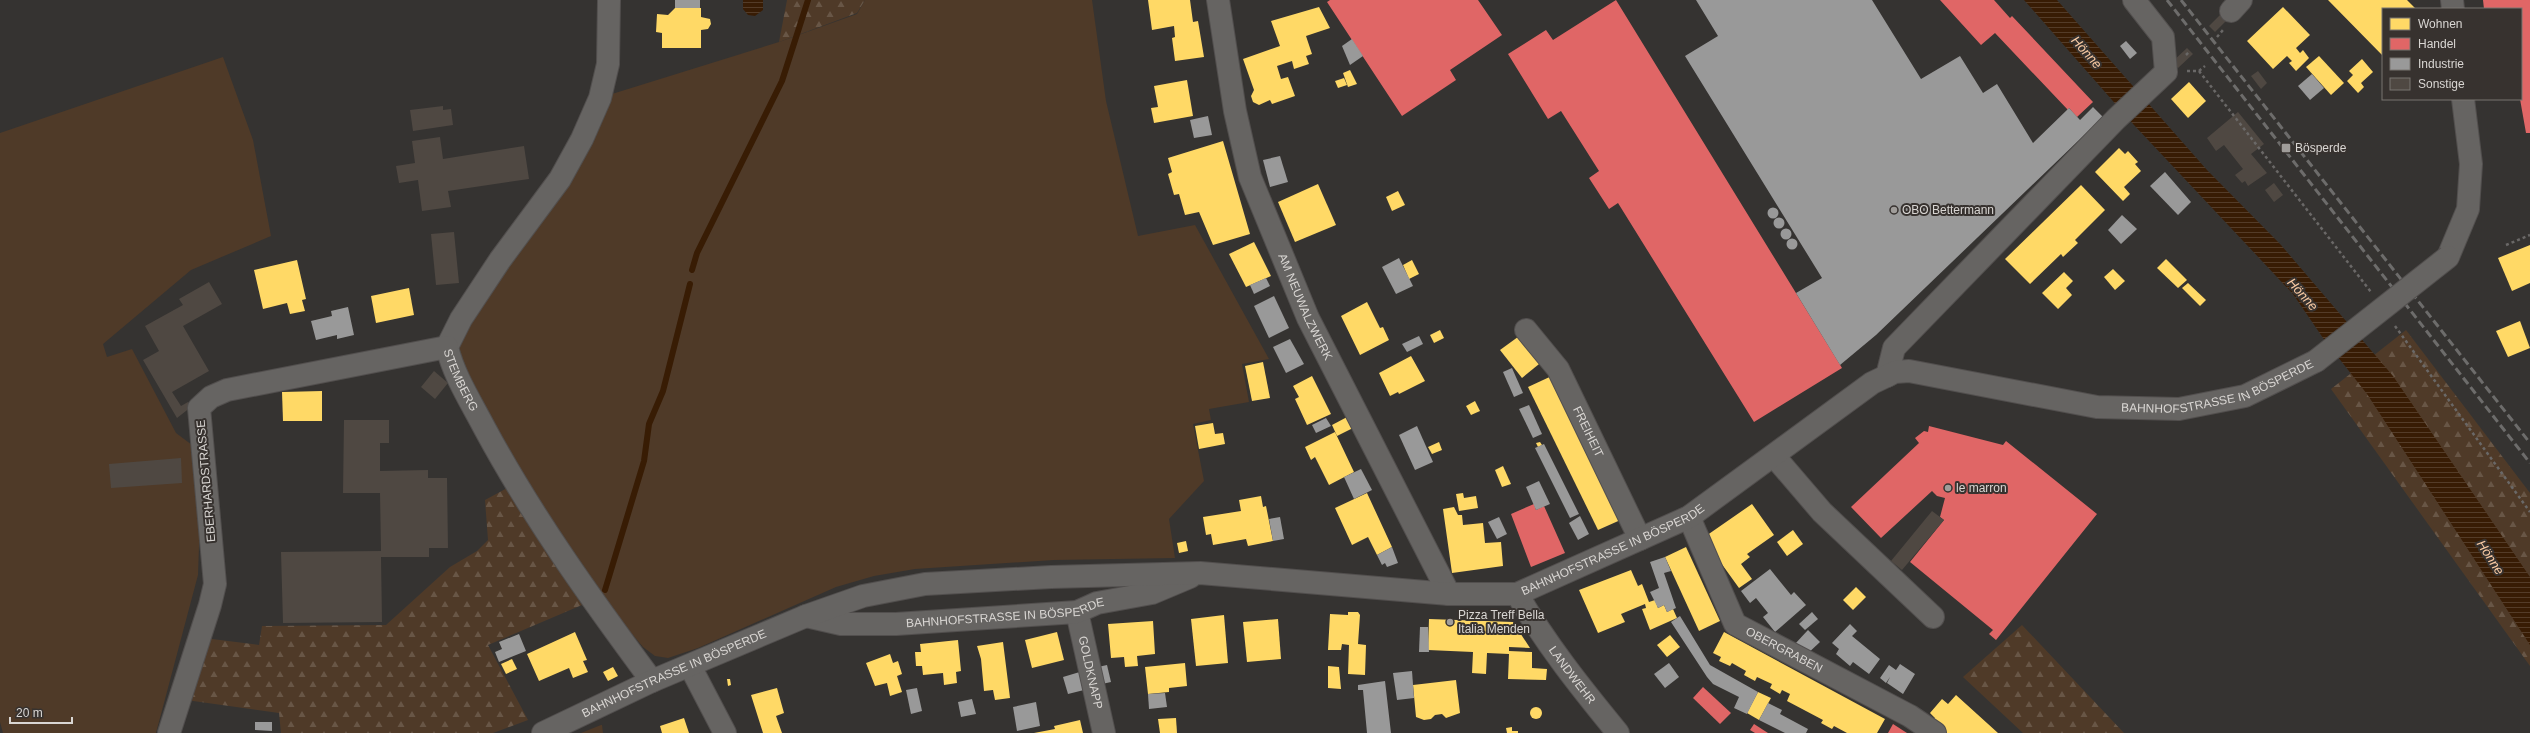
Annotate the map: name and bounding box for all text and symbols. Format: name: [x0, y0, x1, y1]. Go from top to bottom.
legend: [2382, 8, 2522, 100]
text: Wohnen: [2418, 17, 2462, 31]
water label: Hönne: [2068, 33, 2105, 72]
text: Handel: [2418, 37, 2456, 51]
text: Industrie: [2418, 57, 2464, 71]
text: Sonstige: [2418, 77, 2465, 91]
place label: Bösperde: [2295, 141, 2347, 155]
marker: Bösperde: [2280, 142, 2292, 154]
place label: OBO Bettermann: [1902, 203, 1994, 217]
marker: OBO Bettermann: [1889, 205, 1899, 215]
street label: AM NEUWALZWERK: [1275, 251, 1335, 363]
water label: Hönne: [2284, 275, 2321, 314]
street label: STEMBERG: [441, 347, 481, 414]
street label: BAHNHOFSTRASSE IN BÖSPERDE: [2121, 357, 2315, 416]
street label: FREIHEIT: [1570, 404, 1607, 460]
street label: EBERHARDSTRASSE: [194, 419, 218, 543]
place label: le marron: [1956, 481, 2007, 495]
marker: le marron: [1943, 483, 1953, 493]
street label: BAHNHOFSTRASSE IN BÖSPERDE: [1519, 501, 1707, 598]
water label: Hönne: [2474, 537, 2507, 577]
street label: BAHNHOFSTRASSE IN BÖSPERDE: [905, 595, 1105, 630]
place label: Pizza Treff Bella Italia Menden: [1458, 608, 1545, 636]
marker: Pizza Treff Bella Italia Menden: [1445, 617, 1455, 627]
street label: OBERGRABEN: [1743, 624, 1825, 676]
street label: BAHNHOFSTRASSE IN BÖSPERDE: [580, 627, 768, 720]
street label: GOLDKNAPP: [1076, 634, 1105, 711]
street label: LANDWEHR: [1546, 643, 1599, 707]
scale bar: [10, 699, 72, 725]
text: 20 m: [16, 706, 43, 720]

